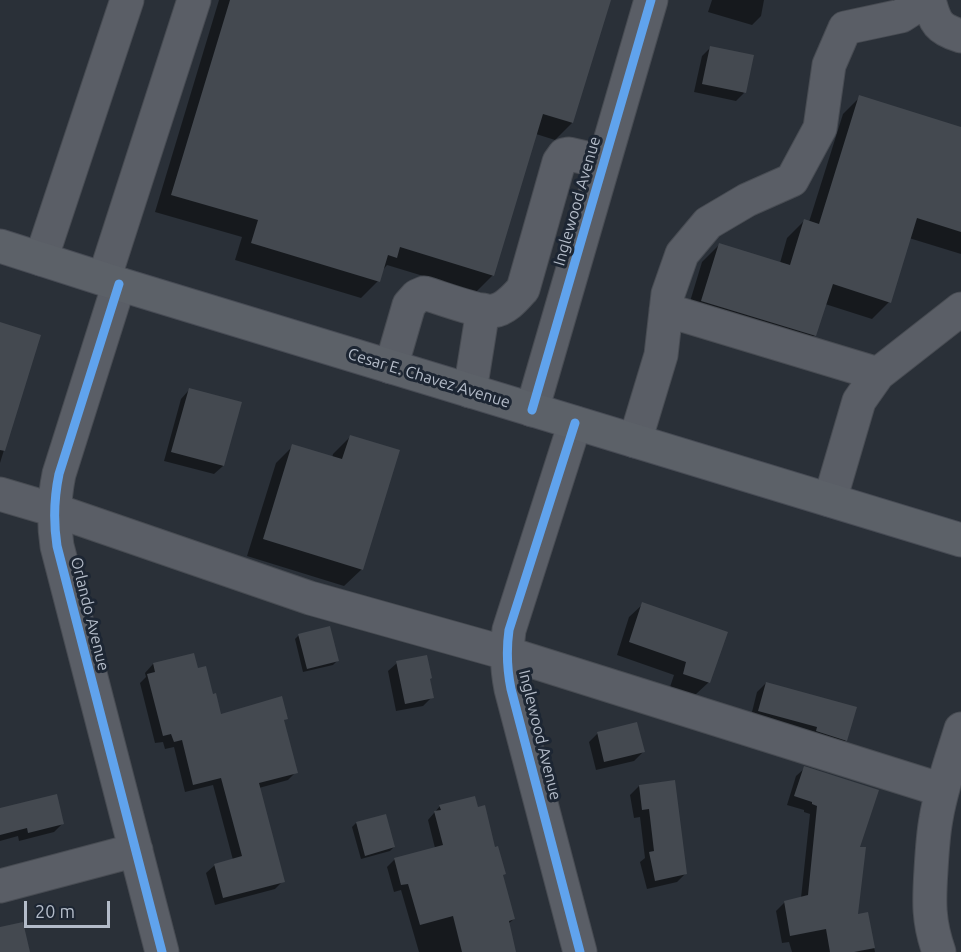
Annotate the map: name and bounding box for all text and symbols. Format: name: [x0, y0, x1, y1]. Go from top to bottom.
street label: Inglewood Avenue: [549, 134, 605, 268]
street label: Cesar E. Chavez Avenue: [345, 344, 513, 412]
street label: Orlando Avenue: [67, 555, 113, 673]
street label: Inglewood Avenue: [515, 668, 565, 802]
scale bar: [27, 889, 112, 927]
text: 20 m: [35, 901, 75, 921]

